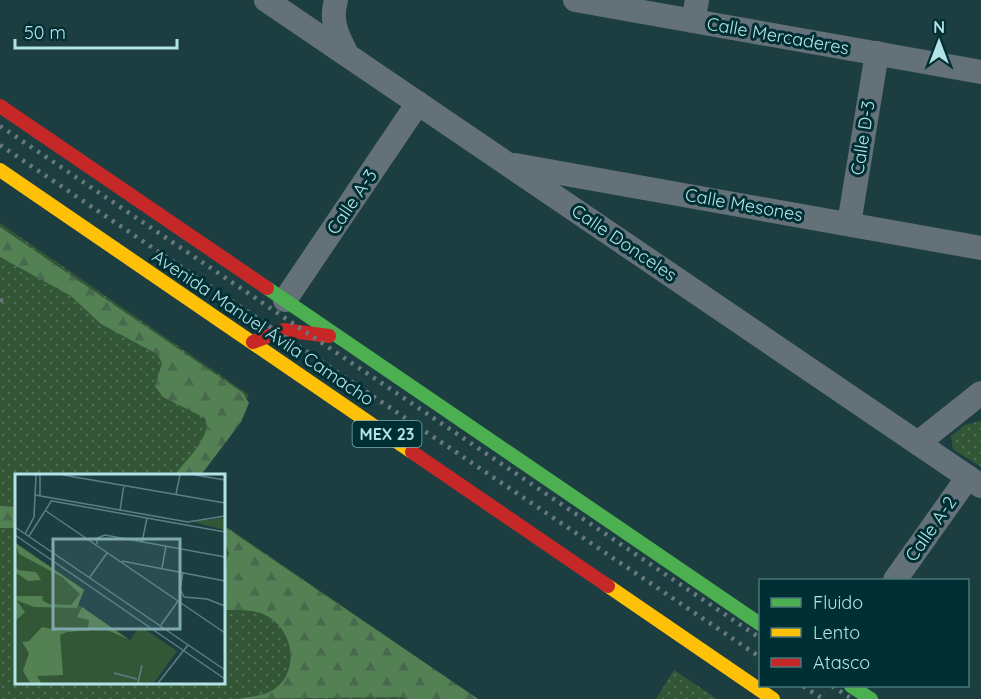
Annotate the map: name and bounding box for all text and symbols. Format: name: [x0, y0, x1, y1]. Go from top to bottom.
scale bar: [15, 12, 177, 50]
street label: Calle Mercaderes: [705, 12, 851, 59]
north arrow: [909, 12, 969, 72]
text: N: [933, 17, 945, 37]
text: 50 m: [24, 21, 66, 44]
street label: Calle D-3: [845, 99, 880, 177]
street label: Calle A-3: [321, 165, 382, 239]
street label: Calle Mesones: [683, 183, 805, 226]
street label: Calle Donceles: [567, 199, 681, 286]
street label: Avenida Manuel Ávila Camacho: [148, 245, 379, 411]
road number: MEX 23: [352, 421, 422, 447]
inset map: [15, 474, 225, 684]
street label: Calle A-2: [900, 492, 961, 566]
legend: [759, 579, 969, 687]
text: Fluido: [813, 591, 863, 614]
text: Lento: [813, 621, 860, 644]
text: Atasco: [813, 651, 870, 674]

